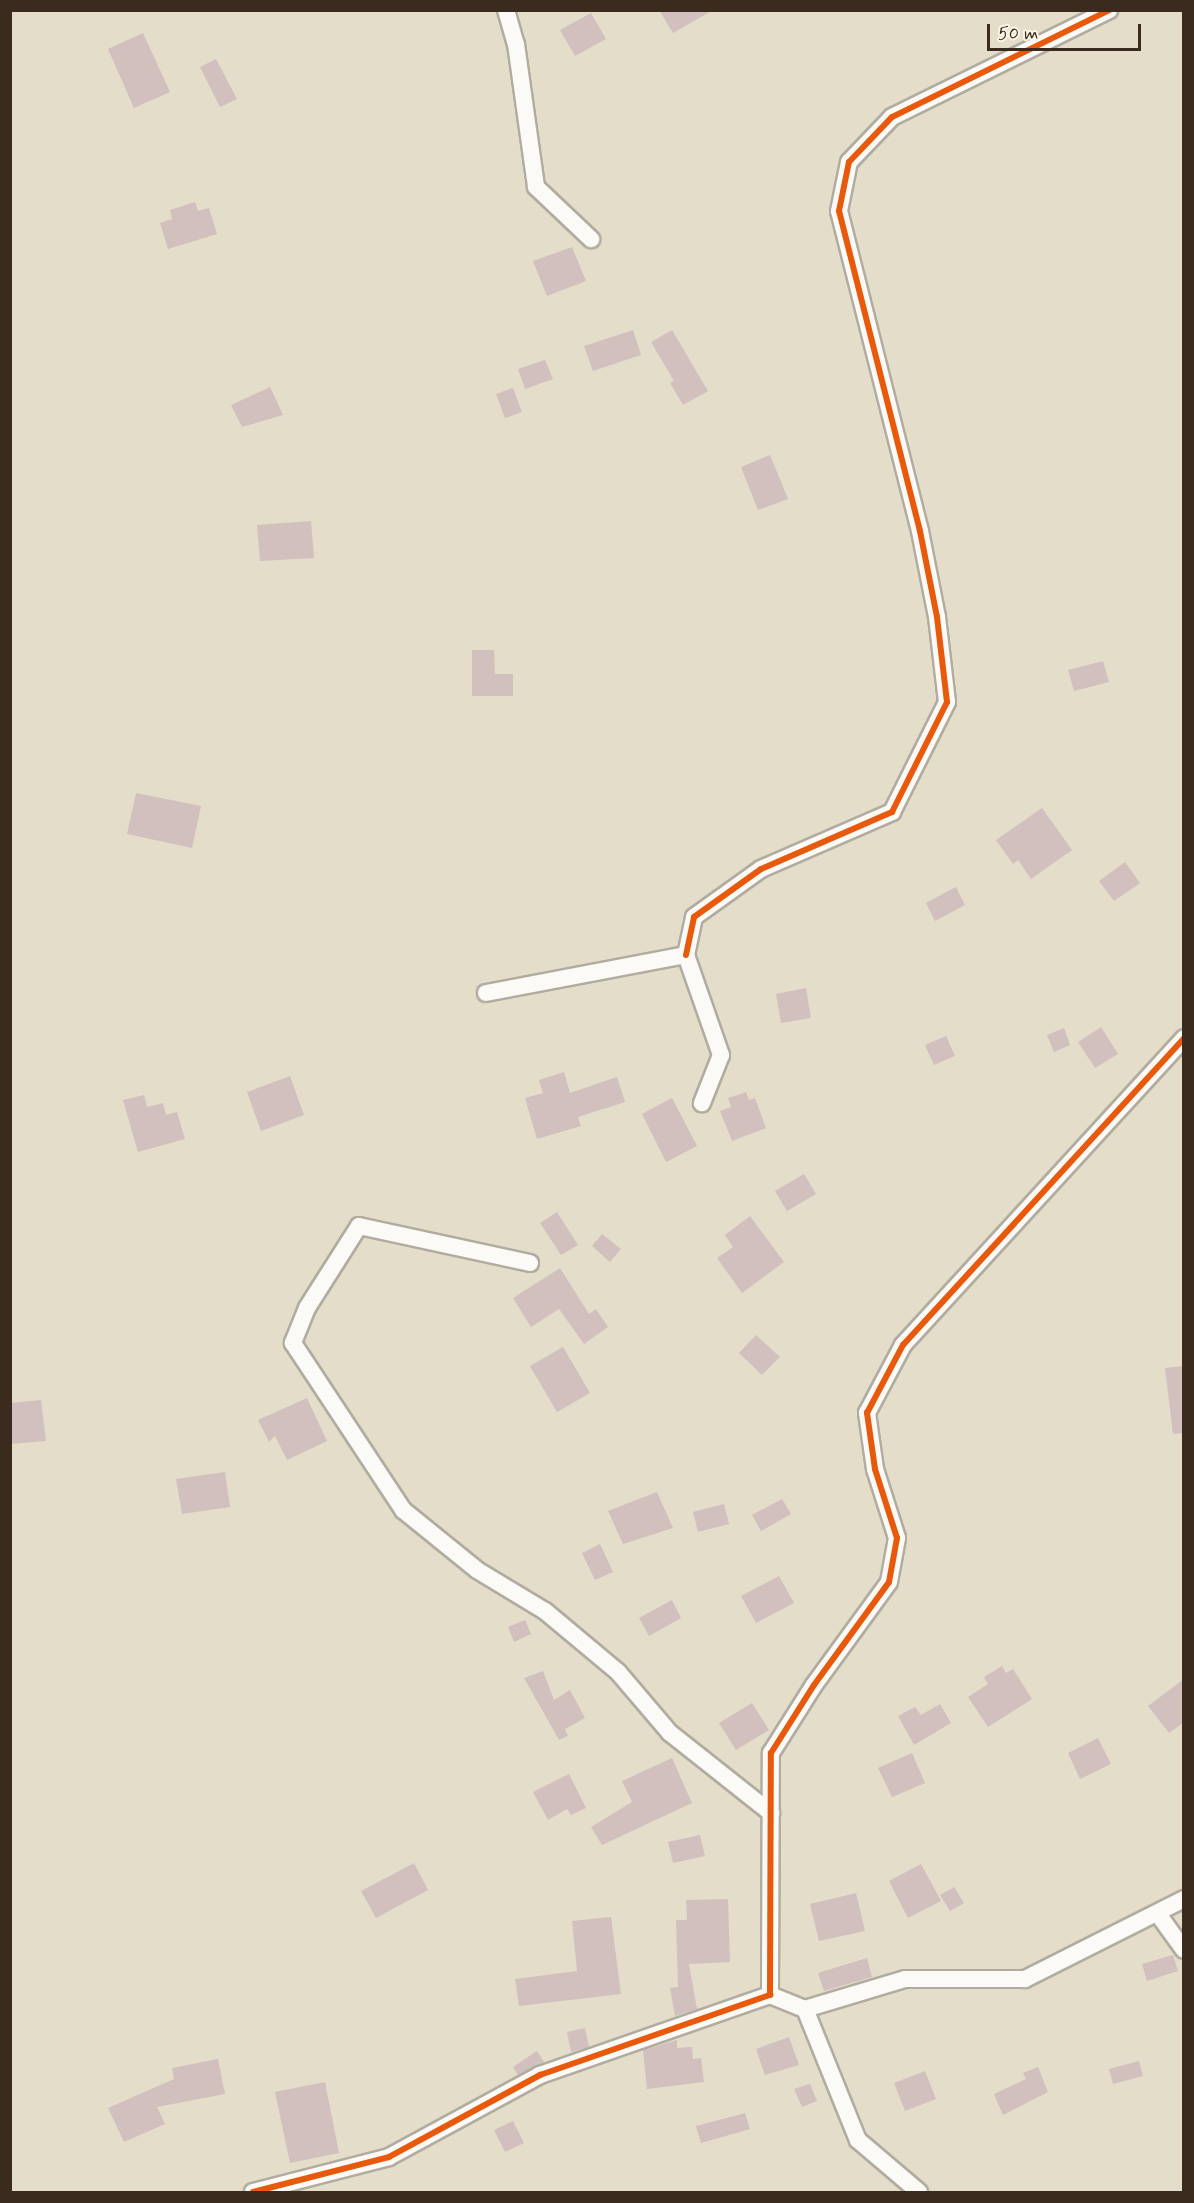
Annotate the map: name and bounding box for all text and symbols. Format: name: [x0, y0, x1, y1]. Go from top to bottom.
scale bar: [990, 12, 1144, 50]
text: 50 m: [998, 22, 1038, 46]

